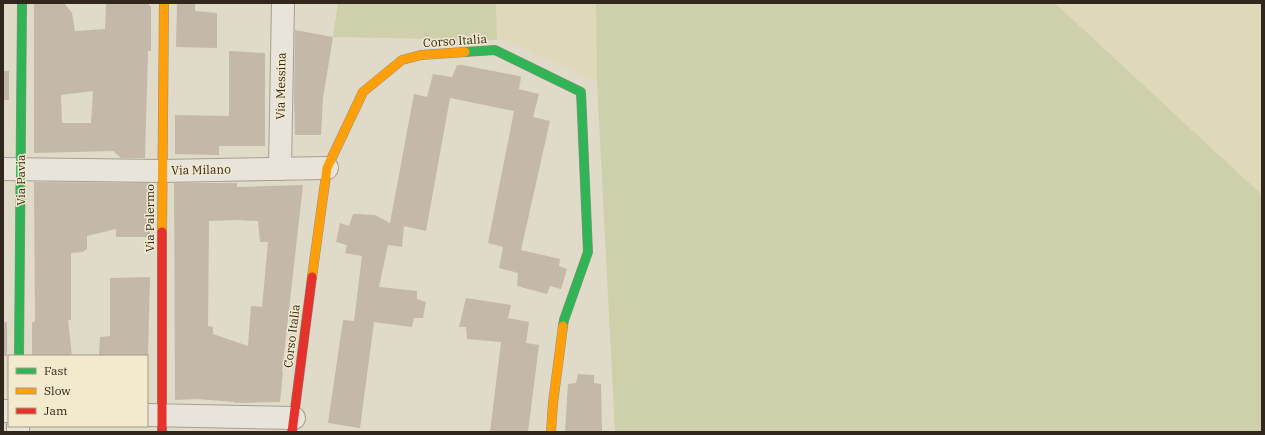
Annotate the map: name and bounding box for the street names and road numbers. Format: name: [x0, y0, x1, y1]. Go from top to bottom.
street label: Corso Italia: [422, 31, 488, 50]
street label: Via Messina: [272, 52, 289, 120]
street label: Via Pavia: [13, 154, 28, 206]
street label: Via Milano: [171, 161, 231, 178]
street label: Via Palermo: [142, 184, 157, 252]
street label: Corso Italia: [280, 303, 303, 369]

